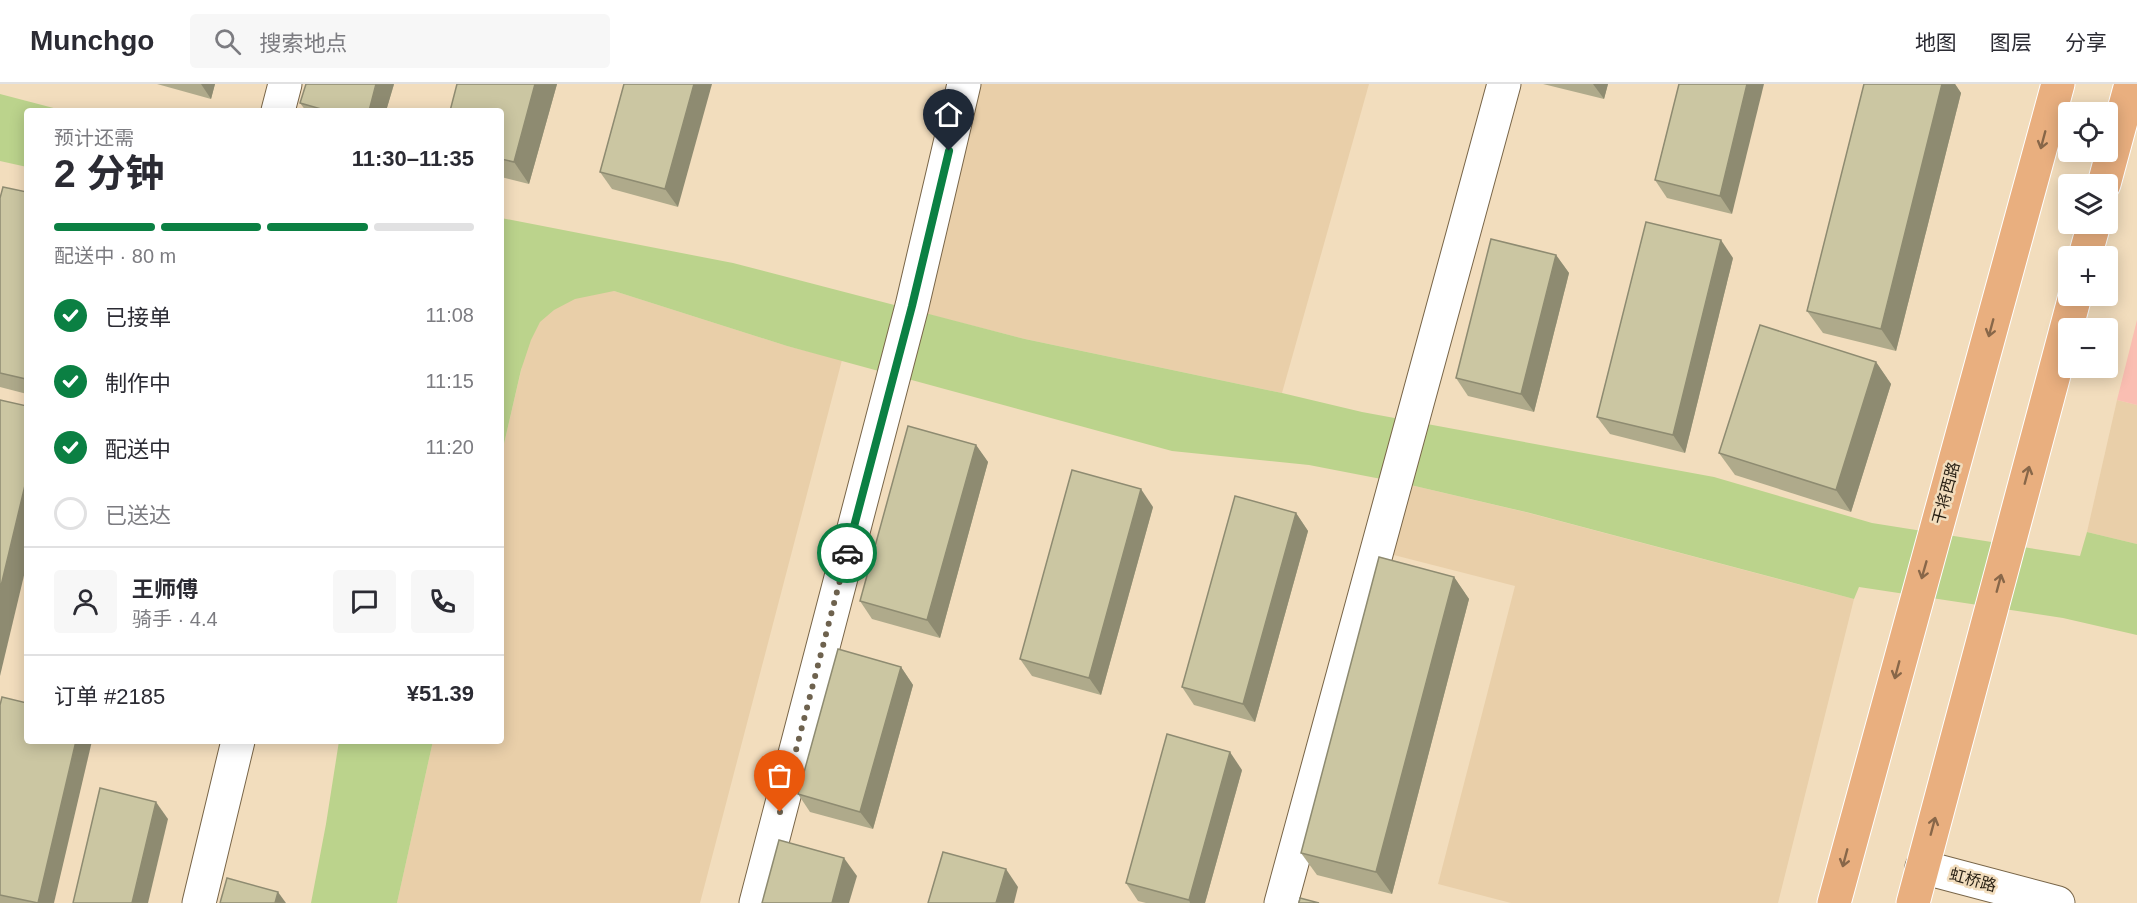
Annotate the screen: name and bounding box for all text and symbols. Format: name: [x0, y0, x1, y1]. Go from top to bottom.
search box: [190, 14, 610, 68]
text: Munchgo: [30, 25, 154, 56]
icon: search: [211, 25, 244, 58]
text: 搜索地点: [259, 31, 347, 56]
text: 地图: [1915, 31, 1957, 54]
text: 图层: [1990, 31, 2032, 54]
text: 分享: [2065, 31, 2107, 54]
pin: [923, 89, 974, 151]
icon: home: [932, 98, 965, 131]
map controls: [2058, 102, 2118, 378]
button: locate: [2058, 102, 2118, 162]
text: 预计还需: [54, 127, 134, 149]
one-way arrow: [2036, 131, 2048, 150]
text: 11:30–11:35: [352, 146, 474, 171]
text: 2 分钟: [54, 152, 165, 195]
button: layers: [2058, 174, 2118, 234]
text: 配送中 · 80 m: [54, 245, 176, 267]
button: +: [2058, 246, 2118, 306]
icon: check: [54, 299, 87, 332]
text: 11:08: [425, 304, 474, 326]
text: 已接单: [105, 305, 171, 330]
button: −: [2058, 318, 2118, 378]
one-way arrow: [1985, 319, 1996, 338]
icon: check: [54, 365, 87, 398]
text: 11:15: [425, 370, 474, 392]
text: 制作中: [105, 371, 171, 396]
icon: check: [54, 431, 87, 464]
text: 11:20: [425, 436, 474, 458]
text: 配送中: [105, 437, 171, 462]
street label: 干将西路: [1930, 460, 1962, 526]
one-way arrow: [2022, 466, 2034, 485]
text: 已送达: [105, 503, 171, 528]
courier: [817, 523, 877, 583]
icon: car: [831, 537, 864, 570]
one-way arrow: [1918, 560, 1930, 579]
button: person: [54, 570, 117, 633]
button: chat: [333, 570, 396, 633]
button: phone: [411, 570, 474, 633]
one-way arrow: [1993, 574, 2005, 593]
text: 王师傅: [132, 577, 198, 602]
text: 骑手 · 4.4: [132, 608, 218, 630]
one-way arrow: [1891, 660, 1902, 679]
text: ¥51.39: [407, 681, 474, 706]
text: 订单 #2185: [54, 684, 165, 709]
pin: [754, 750, 805, 812]
icon: bag: [763, 759, 796, 792]
one-way arrow: [1928, 817, 1940, 836]
one-way arrow: [1839, 848, 1851, 867]
street label: 虹桥路: [1948, 866, 1998, 894]

